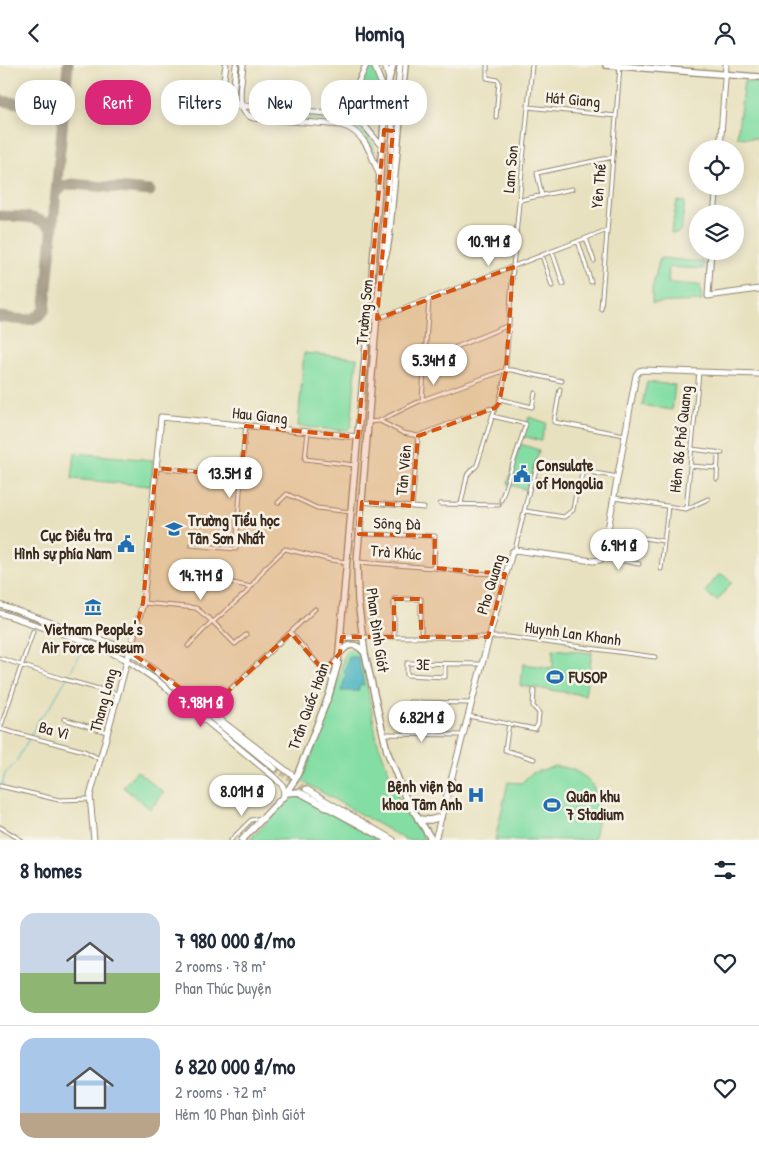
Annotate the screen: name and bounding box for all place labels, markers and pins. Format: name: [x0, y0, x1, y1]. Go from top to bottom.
pin: 10.9M ₫: [443, 225, 535, 267]
pin: 5.34M ₫: [388, 343, 480, 386]
place label: Consulate of Mongolia: [536, 454, 603, 495]
pin: 13.5M ₫: [184, 457, 276, 499]
public building icon: Consulate of Mongolia: [512, 464, 532, 484]
place label: Trường Tiểu học Tân Sơn Nhất: [187, 509, 280, 549]
school or university icon: Trường Tiểu học Tân Sơn Nhất: [164, 519, 184, 539]
place label: Cục Điều tra Hình sự phía Nam: [14, 524, 113, 565]
pin: 6.9M ₫: [578, 529, 660, 571]
public building icon: Cục Điều tra Hình sự phía Nam: [116, 534, 136, 554]
pin: 14.7M ₫: [155, 559, 247, 601]
museum icon: Vietnam People's Air Force Museum: [83, 597, 103, 617]
place label: Vietnam People's Air Force Museum: [42, 618, 144, 658]
place label: FUSOP: [568, 666, 608, 688]
sports icon: FUSOP: [545, 667, 565, 687]
pin: 7.98M ₫: [155, 685, 247, 728]
pin: 6.82M ₫: [376, 701, 468, 743]
pin: 8.01M ₫: [196, 775, 288, 817]
place label: Bệnh viện Đa khoa Tâm Anh: [382, 775, 463, 815]
hospital icon: Bệnh viện Đa khoa Tâm Anh: [466, 785, 486, 805]
place label: Quân khu 7 Stadium: [565, 785, 624, 825]
sports icon: Quân khu 7 Stadium: [542, 795, 562, 815]

